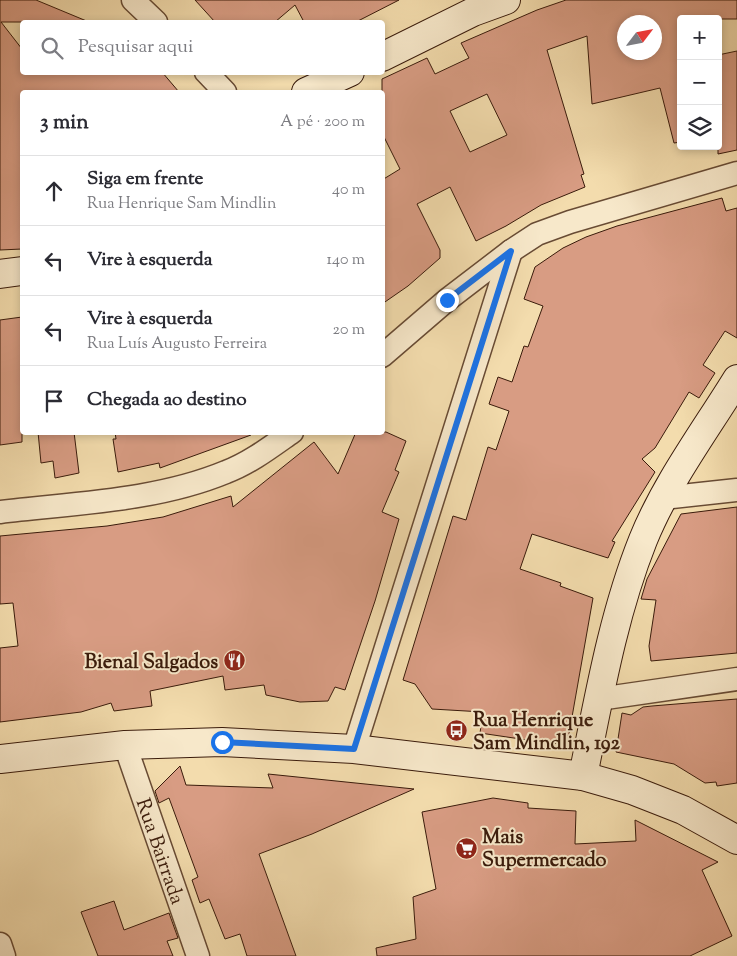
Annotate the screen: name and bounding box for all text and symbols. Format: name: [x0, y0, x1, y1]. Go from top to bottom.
north arrow: [617, 15, 662, 60]
map controls: [677, 15, 722, 150]
button: +: [677, 15, 722, 60]
search box: [20, 20, 385, 75]
icon: search: [38, 34, 66, 62]
text: Pesquisar aqui: [78, 34, 193, 61]
button: −: [677, 60, 722, 105]
button: layers: [677, 105, 722, 150]
text: 3 min: [40, 108, 89, 138]
text: A pé · 200 m: [280, 111, 365, 134]
text: Siga em frente: [87, 166, 203, 193]
icon: ahead: [40, 177, 68, 205]
text: 40 m: [332, 179, 365, 202]
text: Rua Henrique Sam Mindlin: [87, 193, 276, 216]
icon: left: [40, 247, 68, 275]
text: Vire à esquerda: [87, 247, 213, 274]
text: 140 m: [327, 249, 365, 272]
route end: [436, 289, 459, 312]
text: Vire à esquerda: [87, 306, 213, 333]
icon: left: [40, 317, 68, 345]
text: 20 m: [332, 319, 365, 342]
text: Rua Luís Augusto Ferreira: [87, 333, 267, 356]
icon: arrive: [40, 387, 68, 415]
text: Chegada ao destino: [87, 387, 247, 414]
place label: Bienal Salgados: [85, 649, 218, 678]
restaurant icon: Bienal Salgados: [222, 649, 246, 673]
place label: Rua Henrique Sam Mindlin, 192: [473, 707, 621, 759]
bus stop icon: Rua Henrique Sam Mindlin, 192: [445, 719, 469, 743]
route start: [211, 731, 234, 754]
street label: Rua Bairrada: [127, 795, 190, 909]
place label: Mais Supermercado: [482, 824, 607, 876]
supermarket icon: Mais Supermercado: [454, 836, 478, 860]

